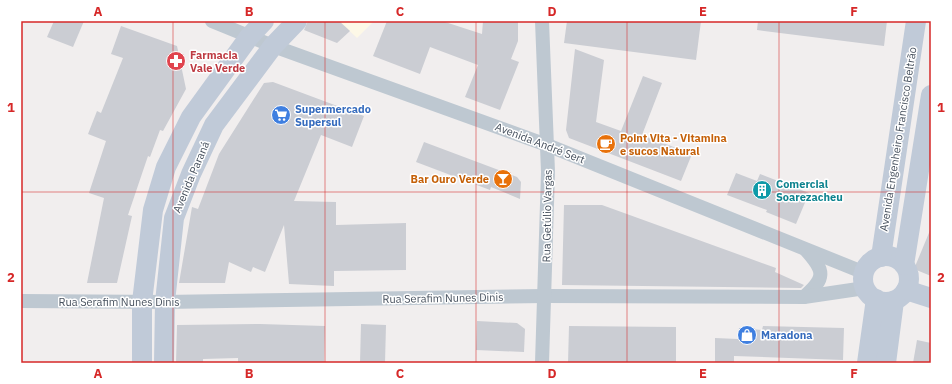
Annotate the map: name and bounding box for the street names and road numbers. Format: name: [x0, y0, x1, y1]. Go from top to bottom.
street label: Avenida Engenheiro Francisco Beltrão: [877, 46, 919, 232]
street label: Avenida André Sert: [493, 119, 587, 167]
street label: Avenida Paraná: [170, 139, 212, 215]
street label: Rua Getúlio Vargas: [539, 169, 555, 263]
street label: Rua Serafim Nunes Dinis: [382, 290, 504, 306]
street label: Rua Serafim Nunes Dinis: [58, 295, 180, 309]

